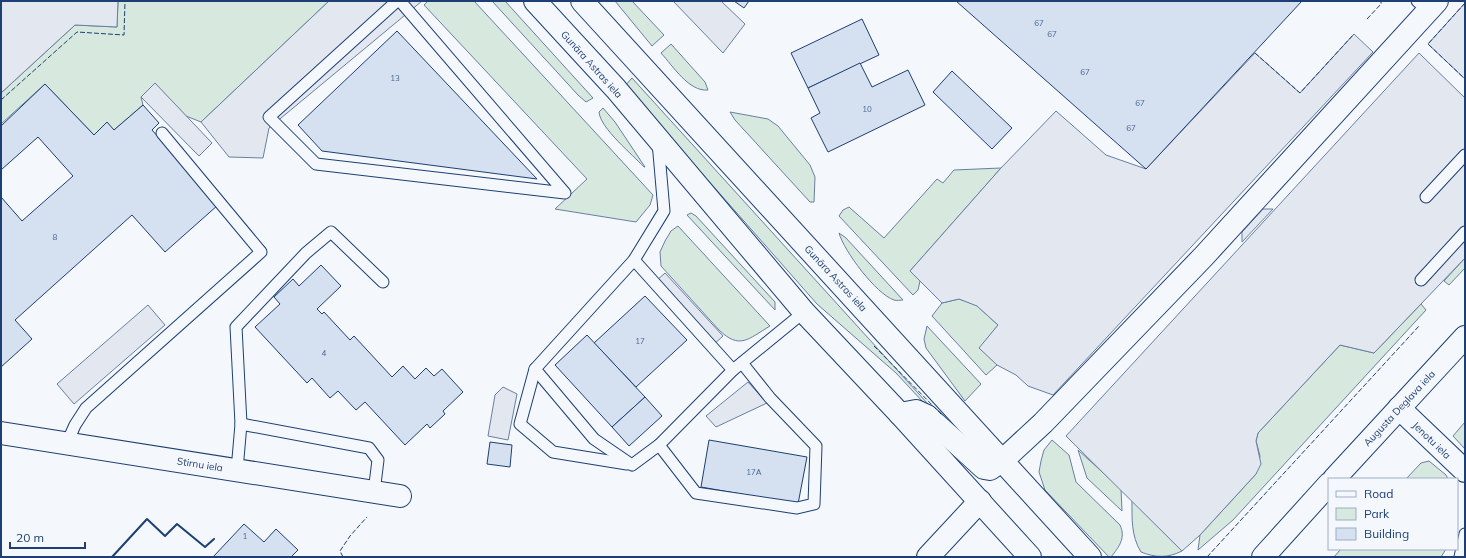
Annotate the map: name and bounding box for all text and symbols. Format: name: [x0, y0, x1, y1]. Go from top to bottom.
house number: 67: [1034, 18, 1044, 28]
street label: Gunāra Astras iela: [558, 28, 625, 101]
house number: 67: [1047, 29, 1057, 39]
house number: 67: [1080, 67, 1090, 77]
house number: 13: [390, 73, 400, 83]
house number: 67: [1135, 98, 1145, 108]
house number: 10: [862, 104, 872, 114]
house number: 67: [1126, 123, 1136, 133]
house number: 8: [53, 232, 58, 242]
street label: Gunāra Astras iela: [801, 242, 870, 314]
house number: 17: [635, 336, 645, 346]
house number: 4: [322, 348, 327, 358]
street label: Augusta Deglava iela: [1361, 368, 1438, 449]
street label: Jenotu iela: [1410, 419, 1454, 462]
street label: Stirnu iela: [176, 454, 224, 475]
house number: 17A: [746, 467, 762, 477]
legend: [1328, 478, 1458, 550]
text: Road: [1364, 486, 1393, 501]
text: Park: [1364, 506, 1390, 521]
scale bar: [10, 524, 85, 550]
text: Building: [1364, 526, 1409, 541]
text: 20 m: [16, 530, 44, 545]
house number: 1: [243, 531, 248, 541]

